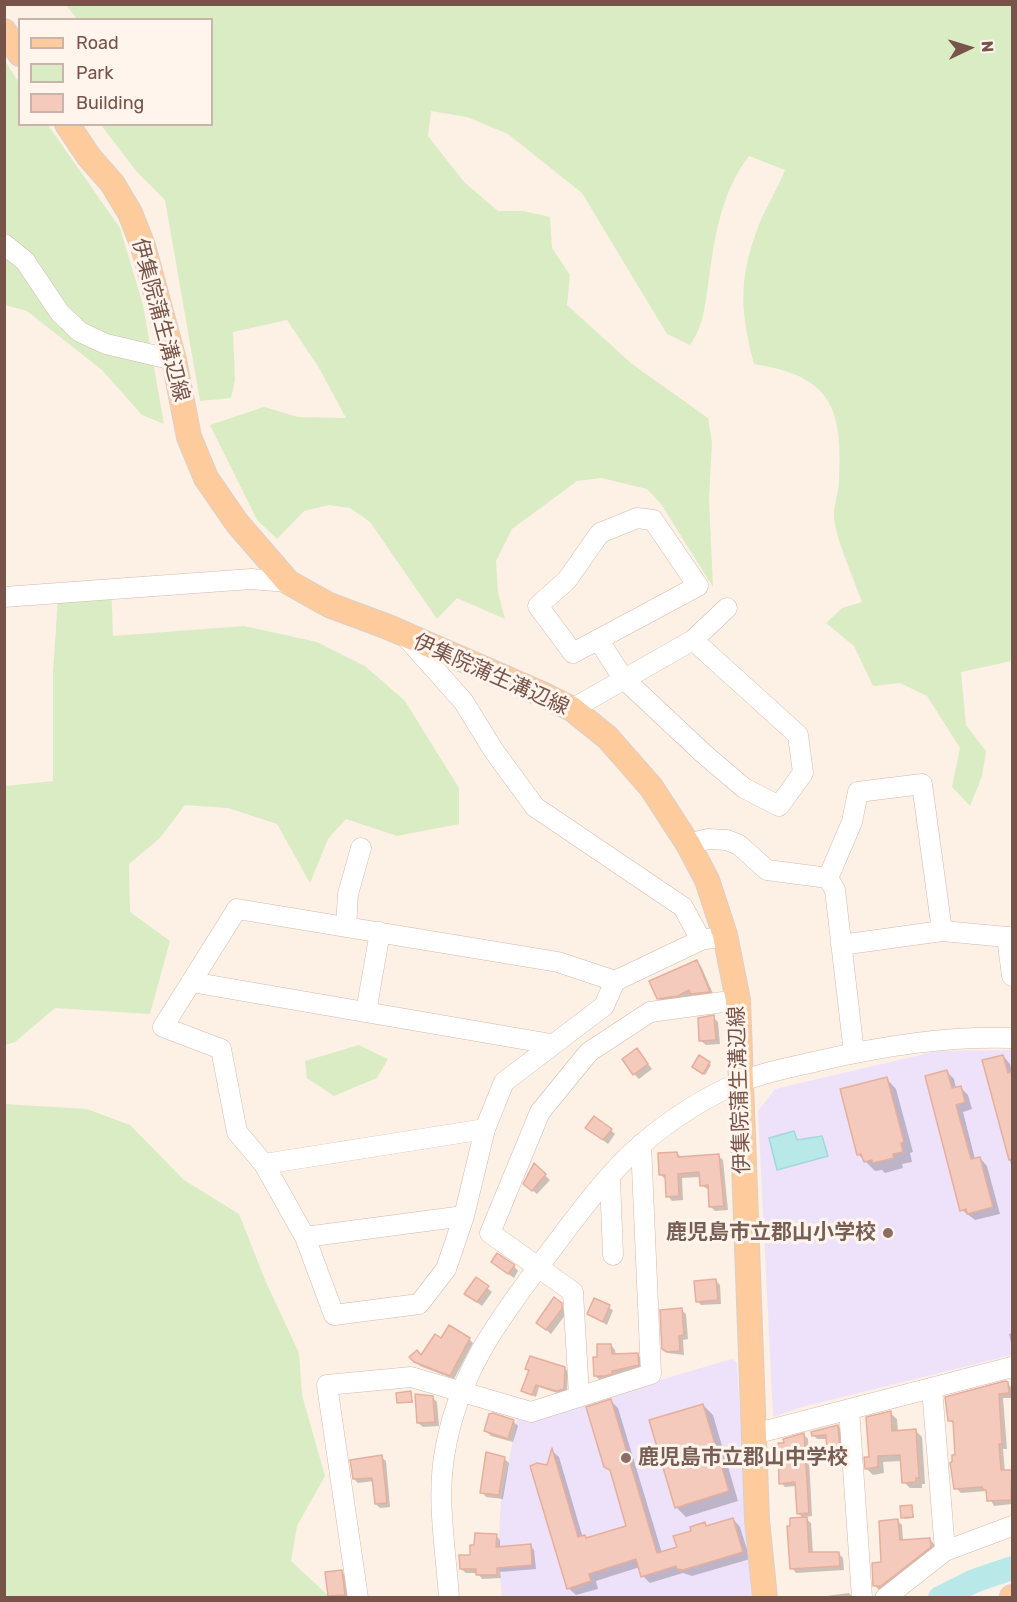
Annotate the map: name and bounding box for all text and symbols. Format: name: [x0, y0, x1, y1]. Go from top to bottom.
legend: [18, 18, 213, 126]
north arrow: [939, 18, 999, 78]
text: Road: [76, 32, 119, 54]
text: N: [978, 40, 997, 53]
text: Park: [76, 62, 113, 84]
text: Building: [76, 92, 144, 114]
street label: 伊集院蒲生溝辺線: [126, 236, 194, 404]
street label: 伊集院蒲生溝辺線: [409, 629, 573, 721]
street label: 伊集院蒲生溝辺線: [724, 1006, 756, 1174]
place label: 鹿児島市立郡山小学校: [666, 1220, 876, 1246]
marker: 鹿児島市立郡山小学校: [881, 1226, 895, 1240]
place label: 鹿児島市立郡山中学校: [638, 1445, 848, 1471]
marker: 鹿児島市立郡山中学校: [619, 1451, 633, 1465]

